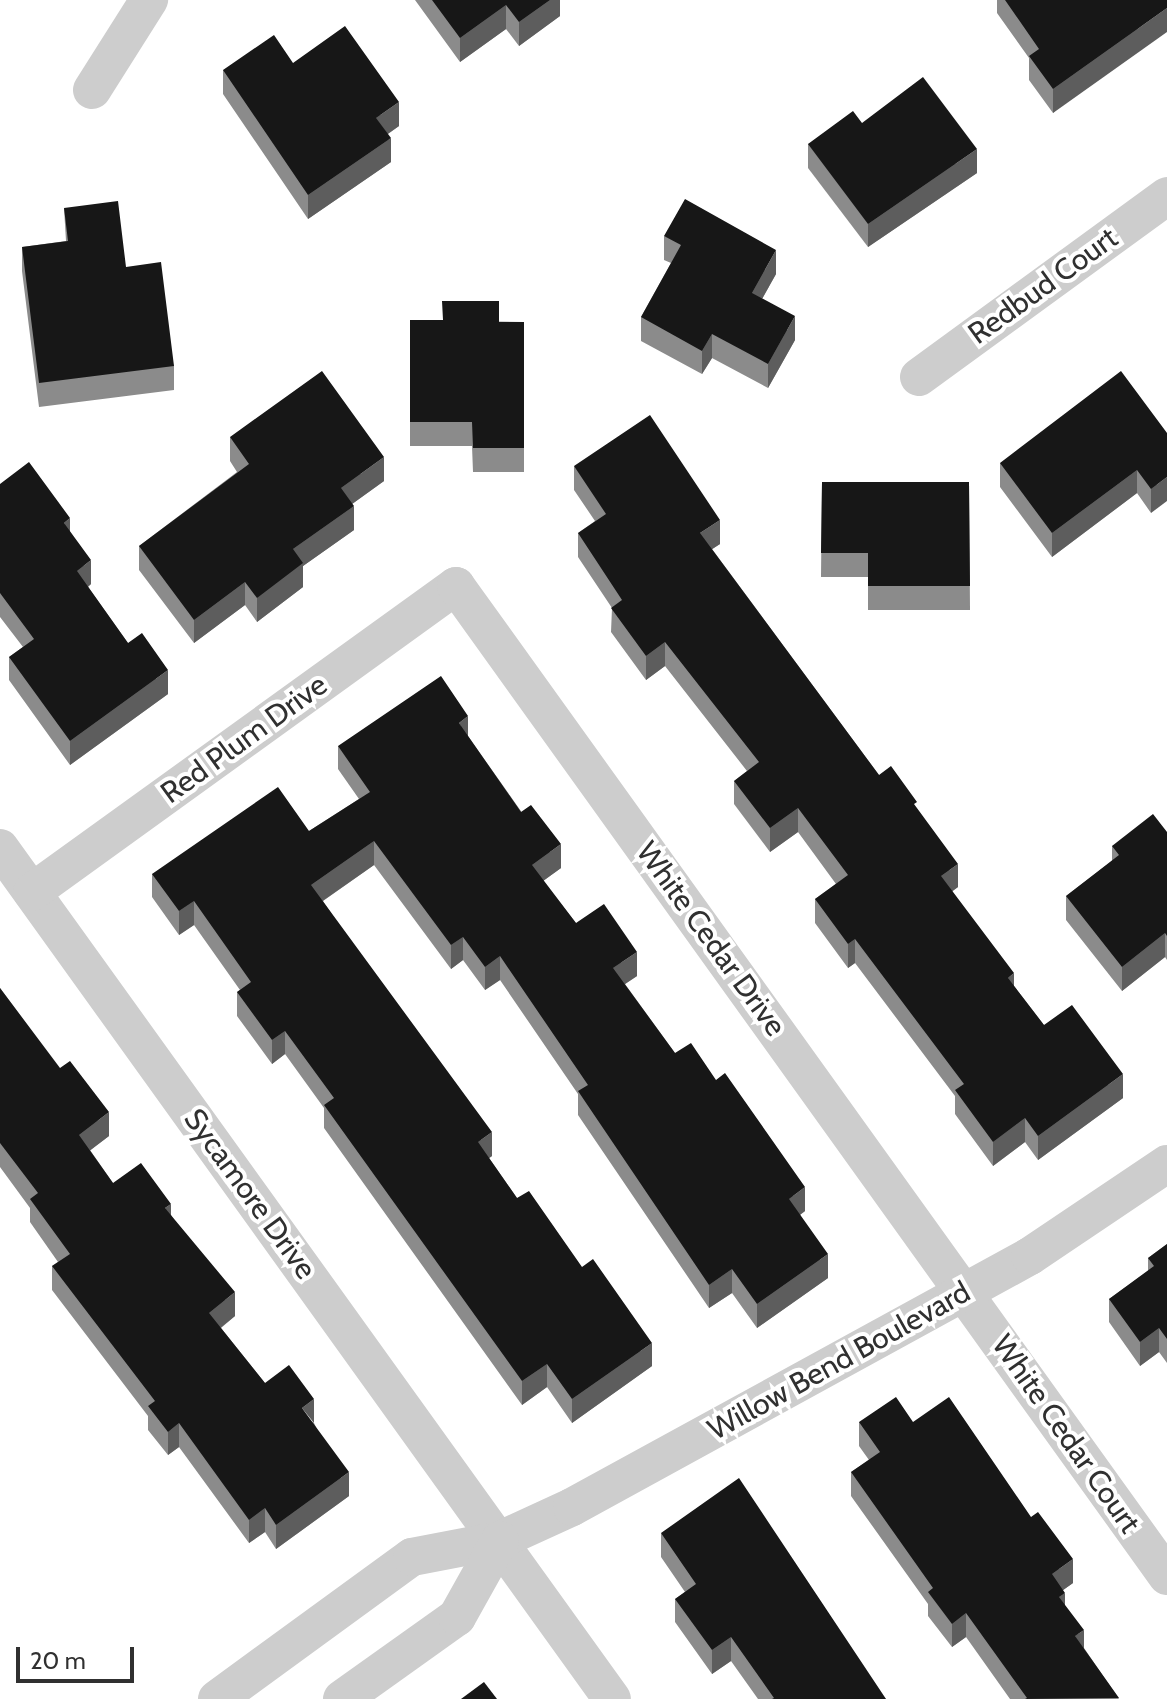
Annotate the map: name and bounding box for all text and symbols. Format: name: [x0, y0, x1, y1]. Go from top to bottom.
street label: Redbud Court: [962, 220, 1124, 352]
street label: Red Plum Drive: [154, 667, 334, 811]
street label: White Cedar Drive: [629, 835, 793, 1043]
street label: Sycamore Drive: [176, 1102, 324, 1286]
street label: Willow Bend Boulevard: [702, 1274, 976, 1448]
street label: White Cedar Court: [984, 1328, 1148, 1540]
scale bar: [20, 1631, 138, 1681]
text: 20 m: [30, 1646, 86, 1675]

